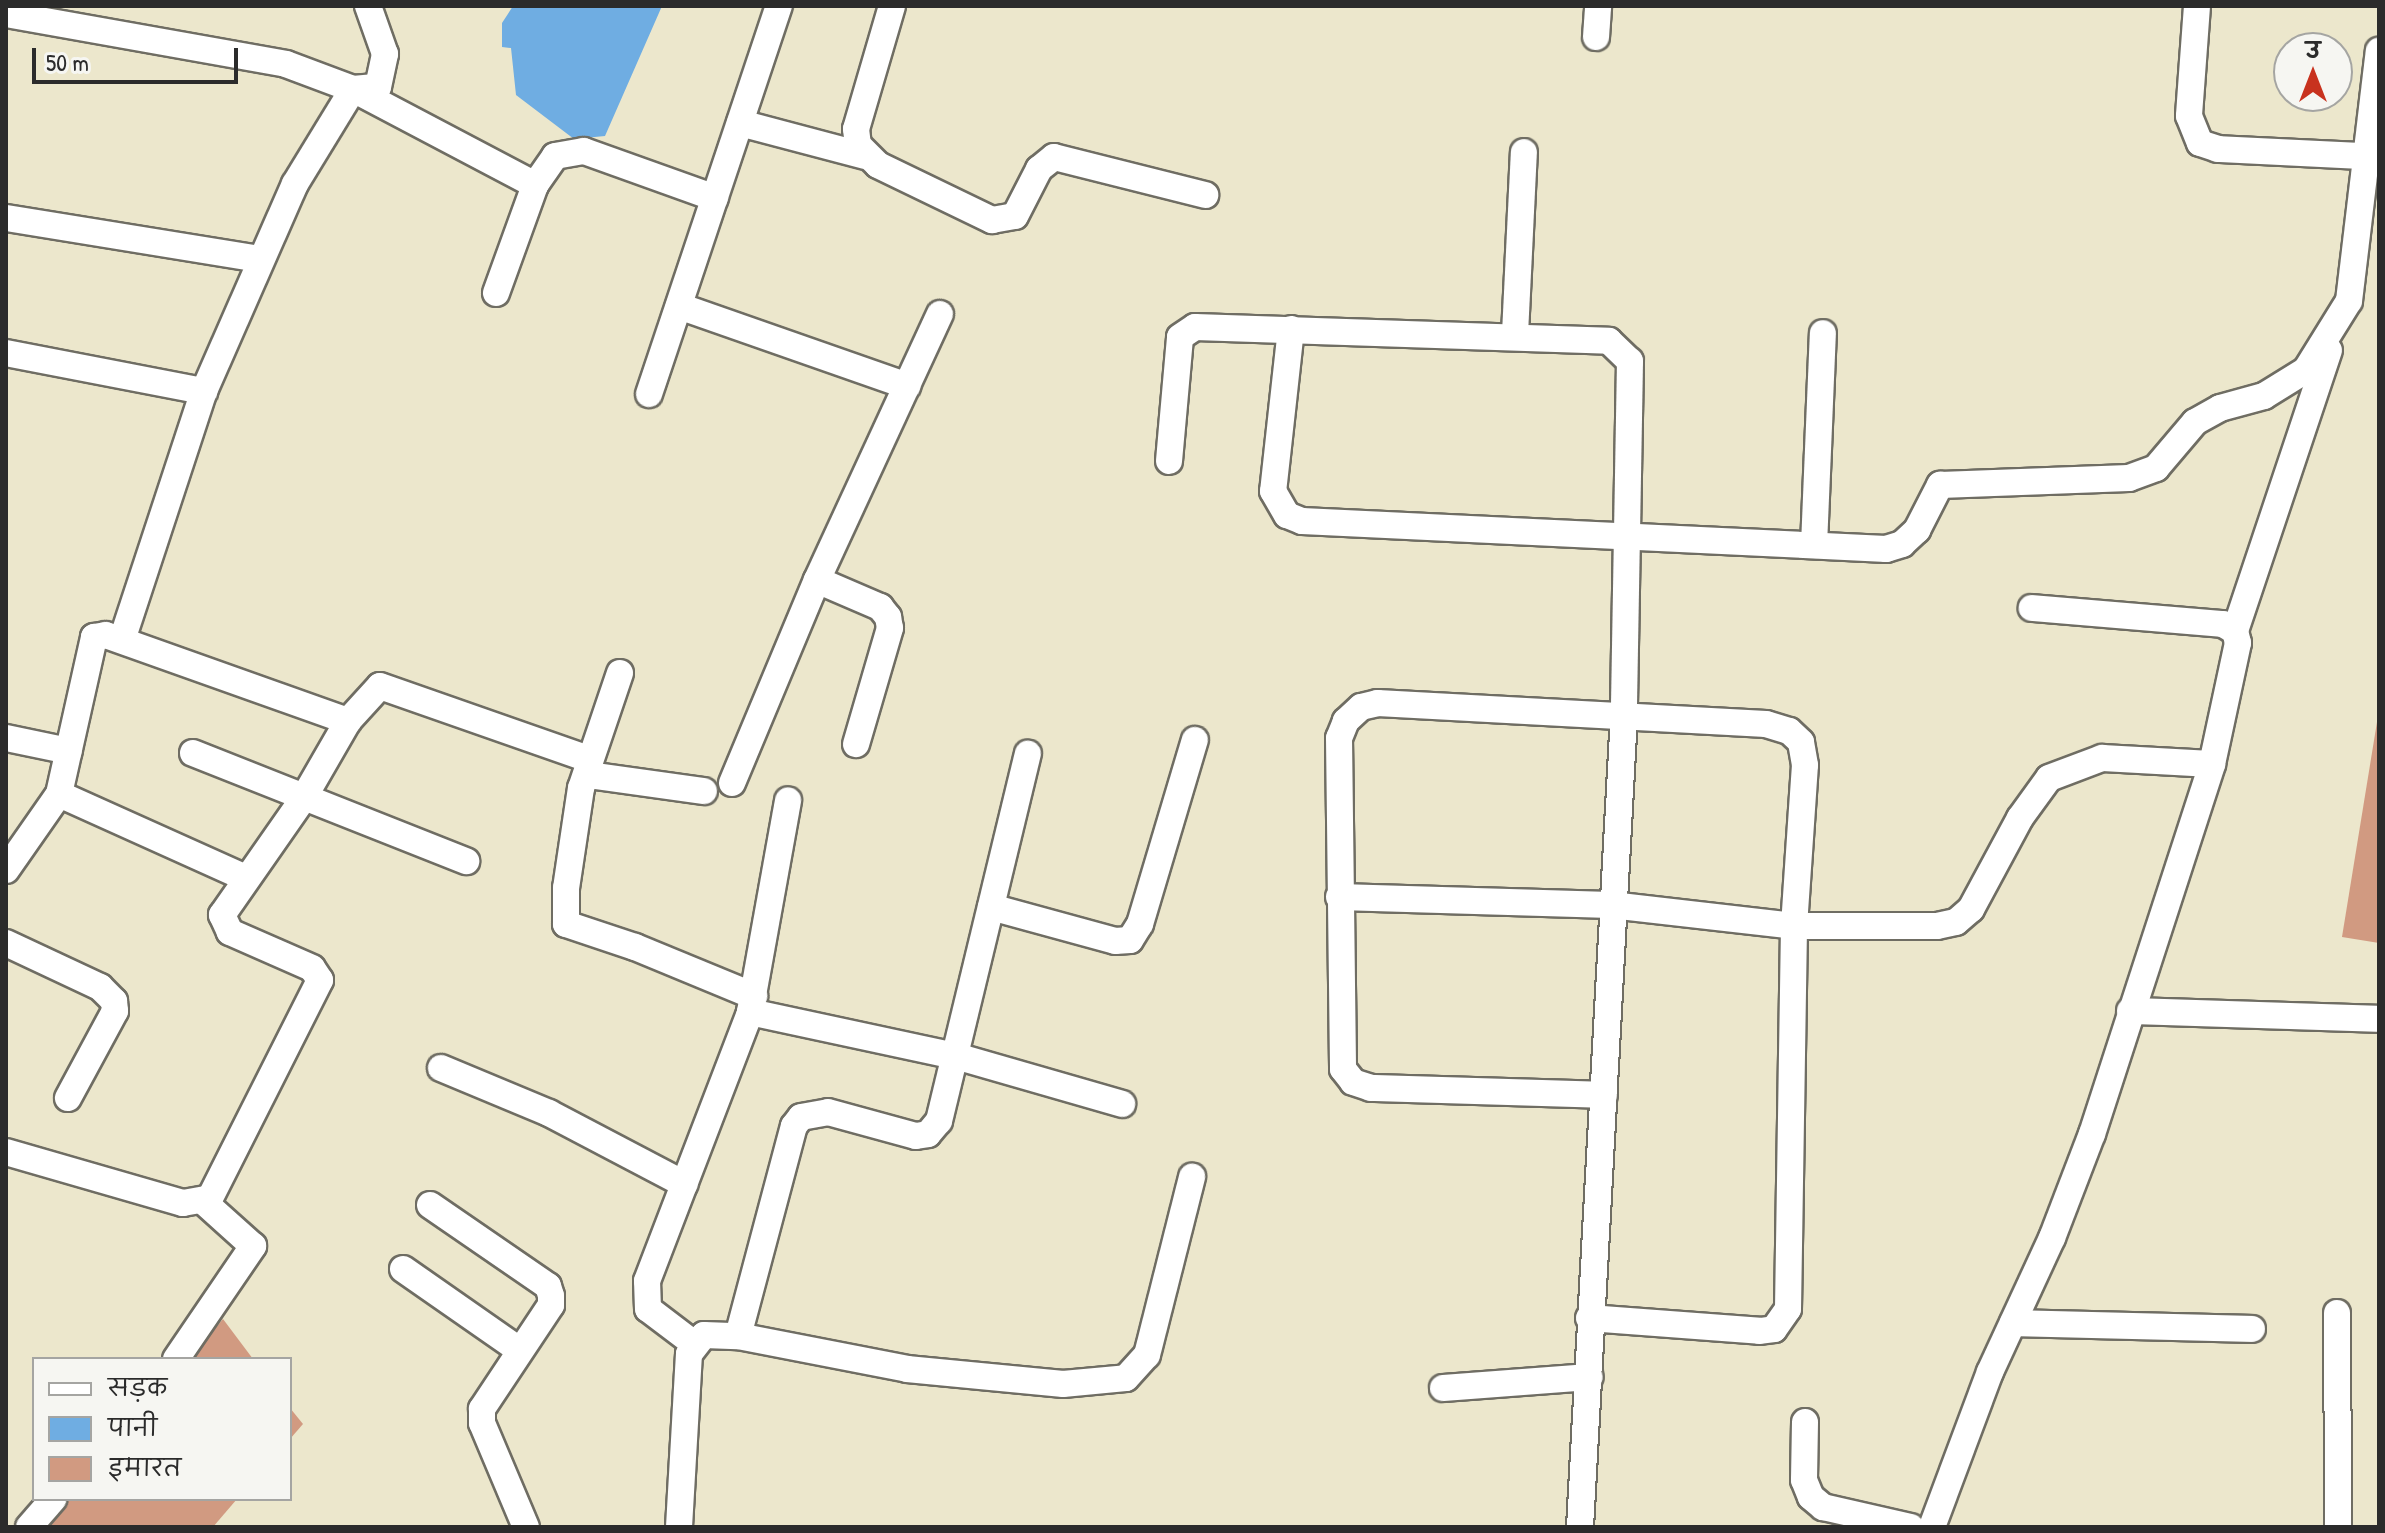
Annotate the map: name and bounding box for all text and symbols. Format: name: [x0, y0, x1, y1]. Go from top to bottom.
scale bar: [36, 32, 242, 82]
north arrow: [2273, 32, 2353, 112]
text: उ: [2306, 35, 2320, 65]
text: 50 m: [46, 46, 89, 78]
legend: [32, 1357, 292, 1501]
text: सड़क: [108, 1371, 167, 1403]
text: पानी: [108, 1411, 157, 1443]
text: इमारत: [108, 1451, 181, 1483]

